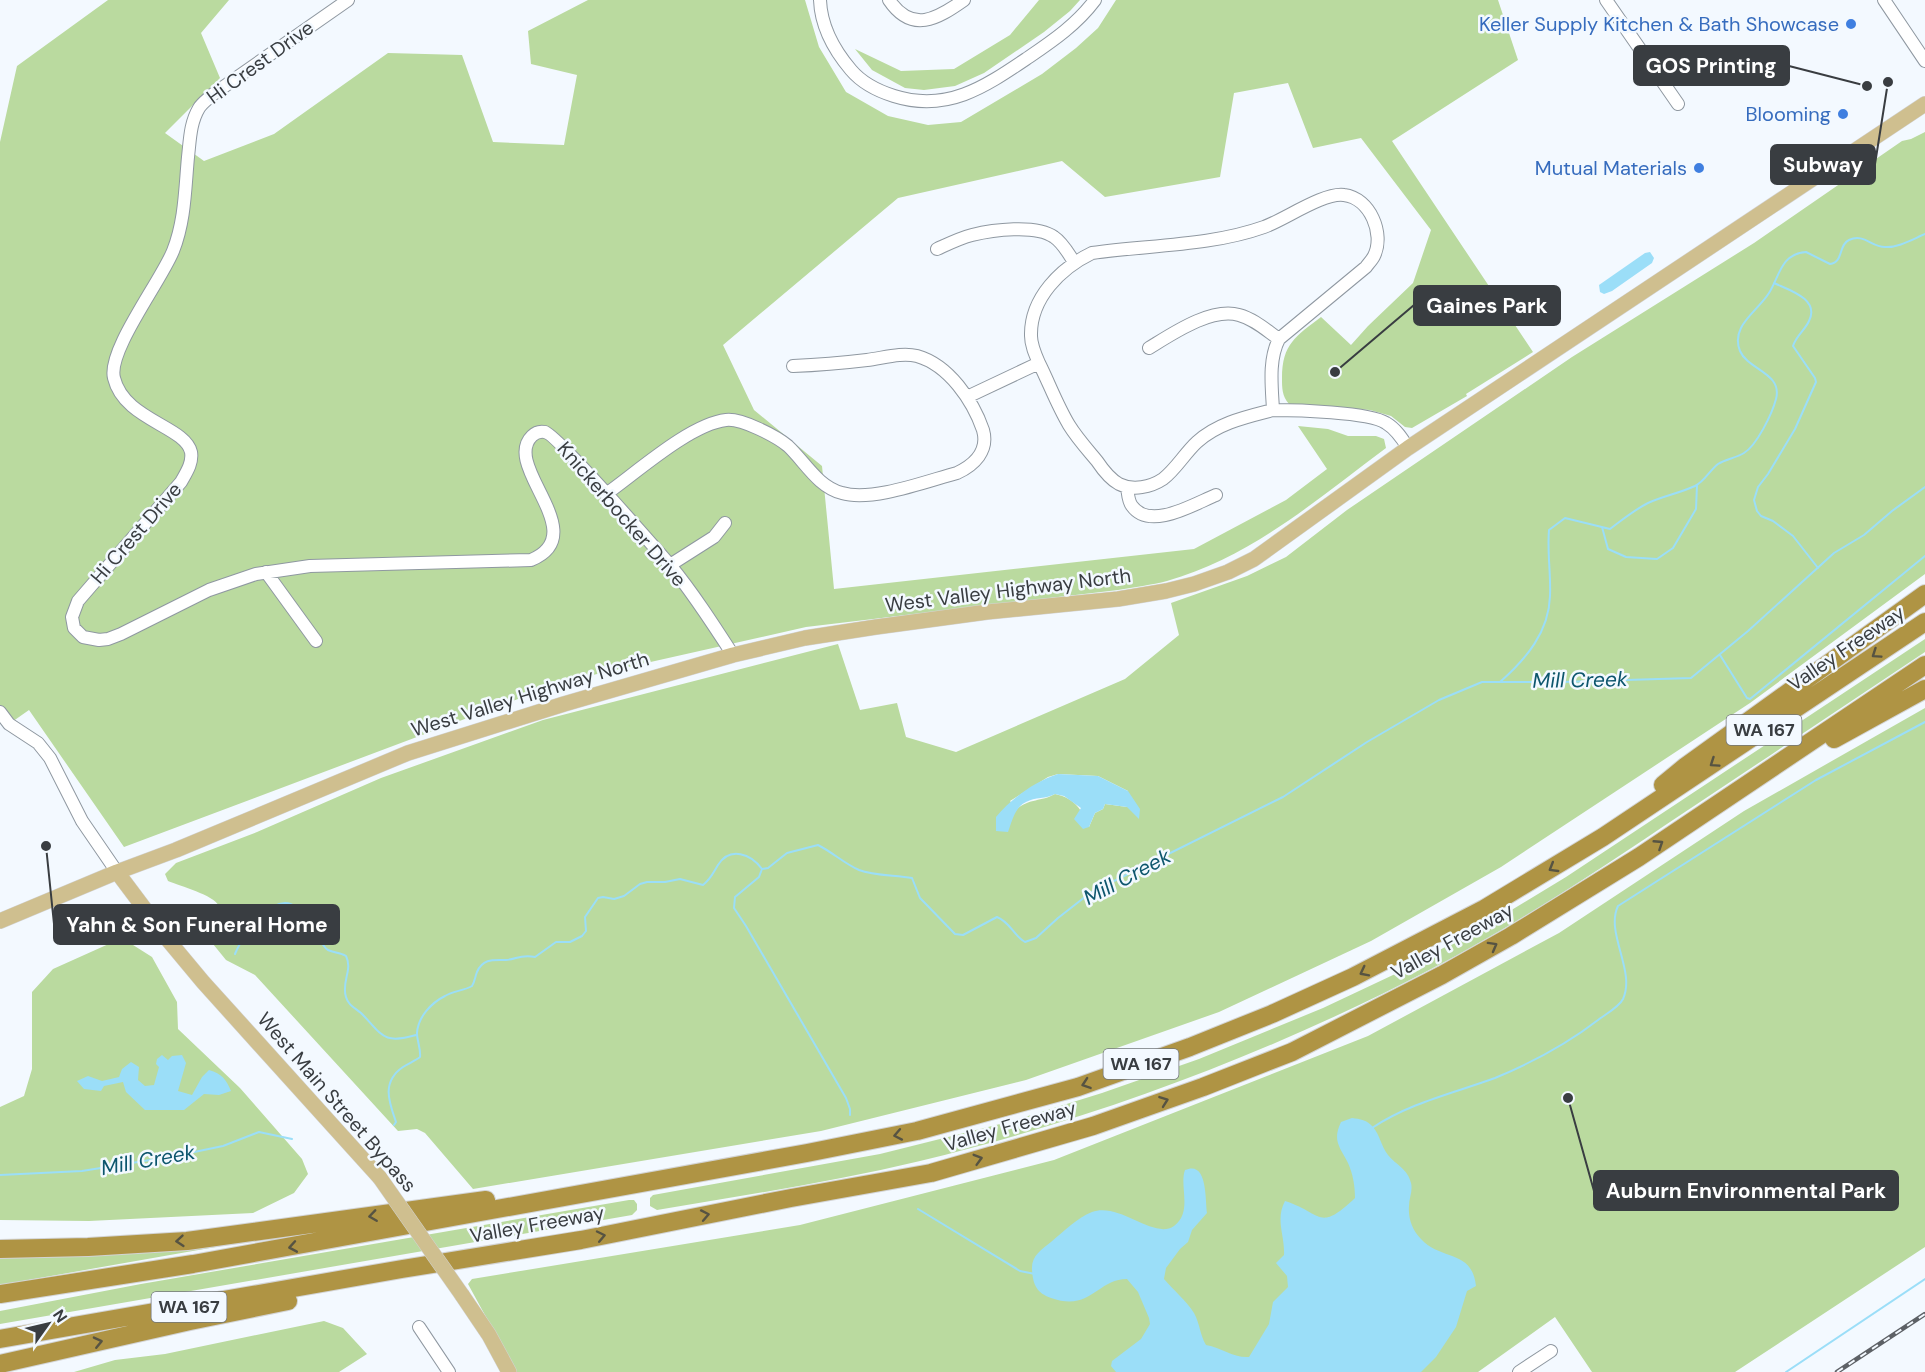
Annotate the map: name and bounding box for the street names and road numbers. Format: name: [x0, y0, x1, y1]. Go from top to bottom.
street label: Hi Crest Drive: [201, 14, 319, 110]
street label: Knickerbocker Drive: [552, 436, 692, 592]
street label: Hi Crest Drive: [85, 477, 187, 589]
street label: West Valley Highway North: [884, 562, 1132, 618]
street label: Valley Freeway: [1782, 599, 1910, 697]
street label: West Valley Highway North: [408, 645, 652, 743]
road number: WA 167: [1726, 715, 1802, 745]
street label: Valley Freeway: [1386, 897, 1518, 985]
street label: West Main Street Bypass: [252, 1007, 422, 1197]
road number: WA 167: [1104, 1049, 1178, 1079]
street label: Valley Freeway: [941, 1095, 1079, 1157]
street label: Valley Freeway: [468, 1199, 606, 1249]
road number: WA 167: [152, 1292, 226, 1322]

